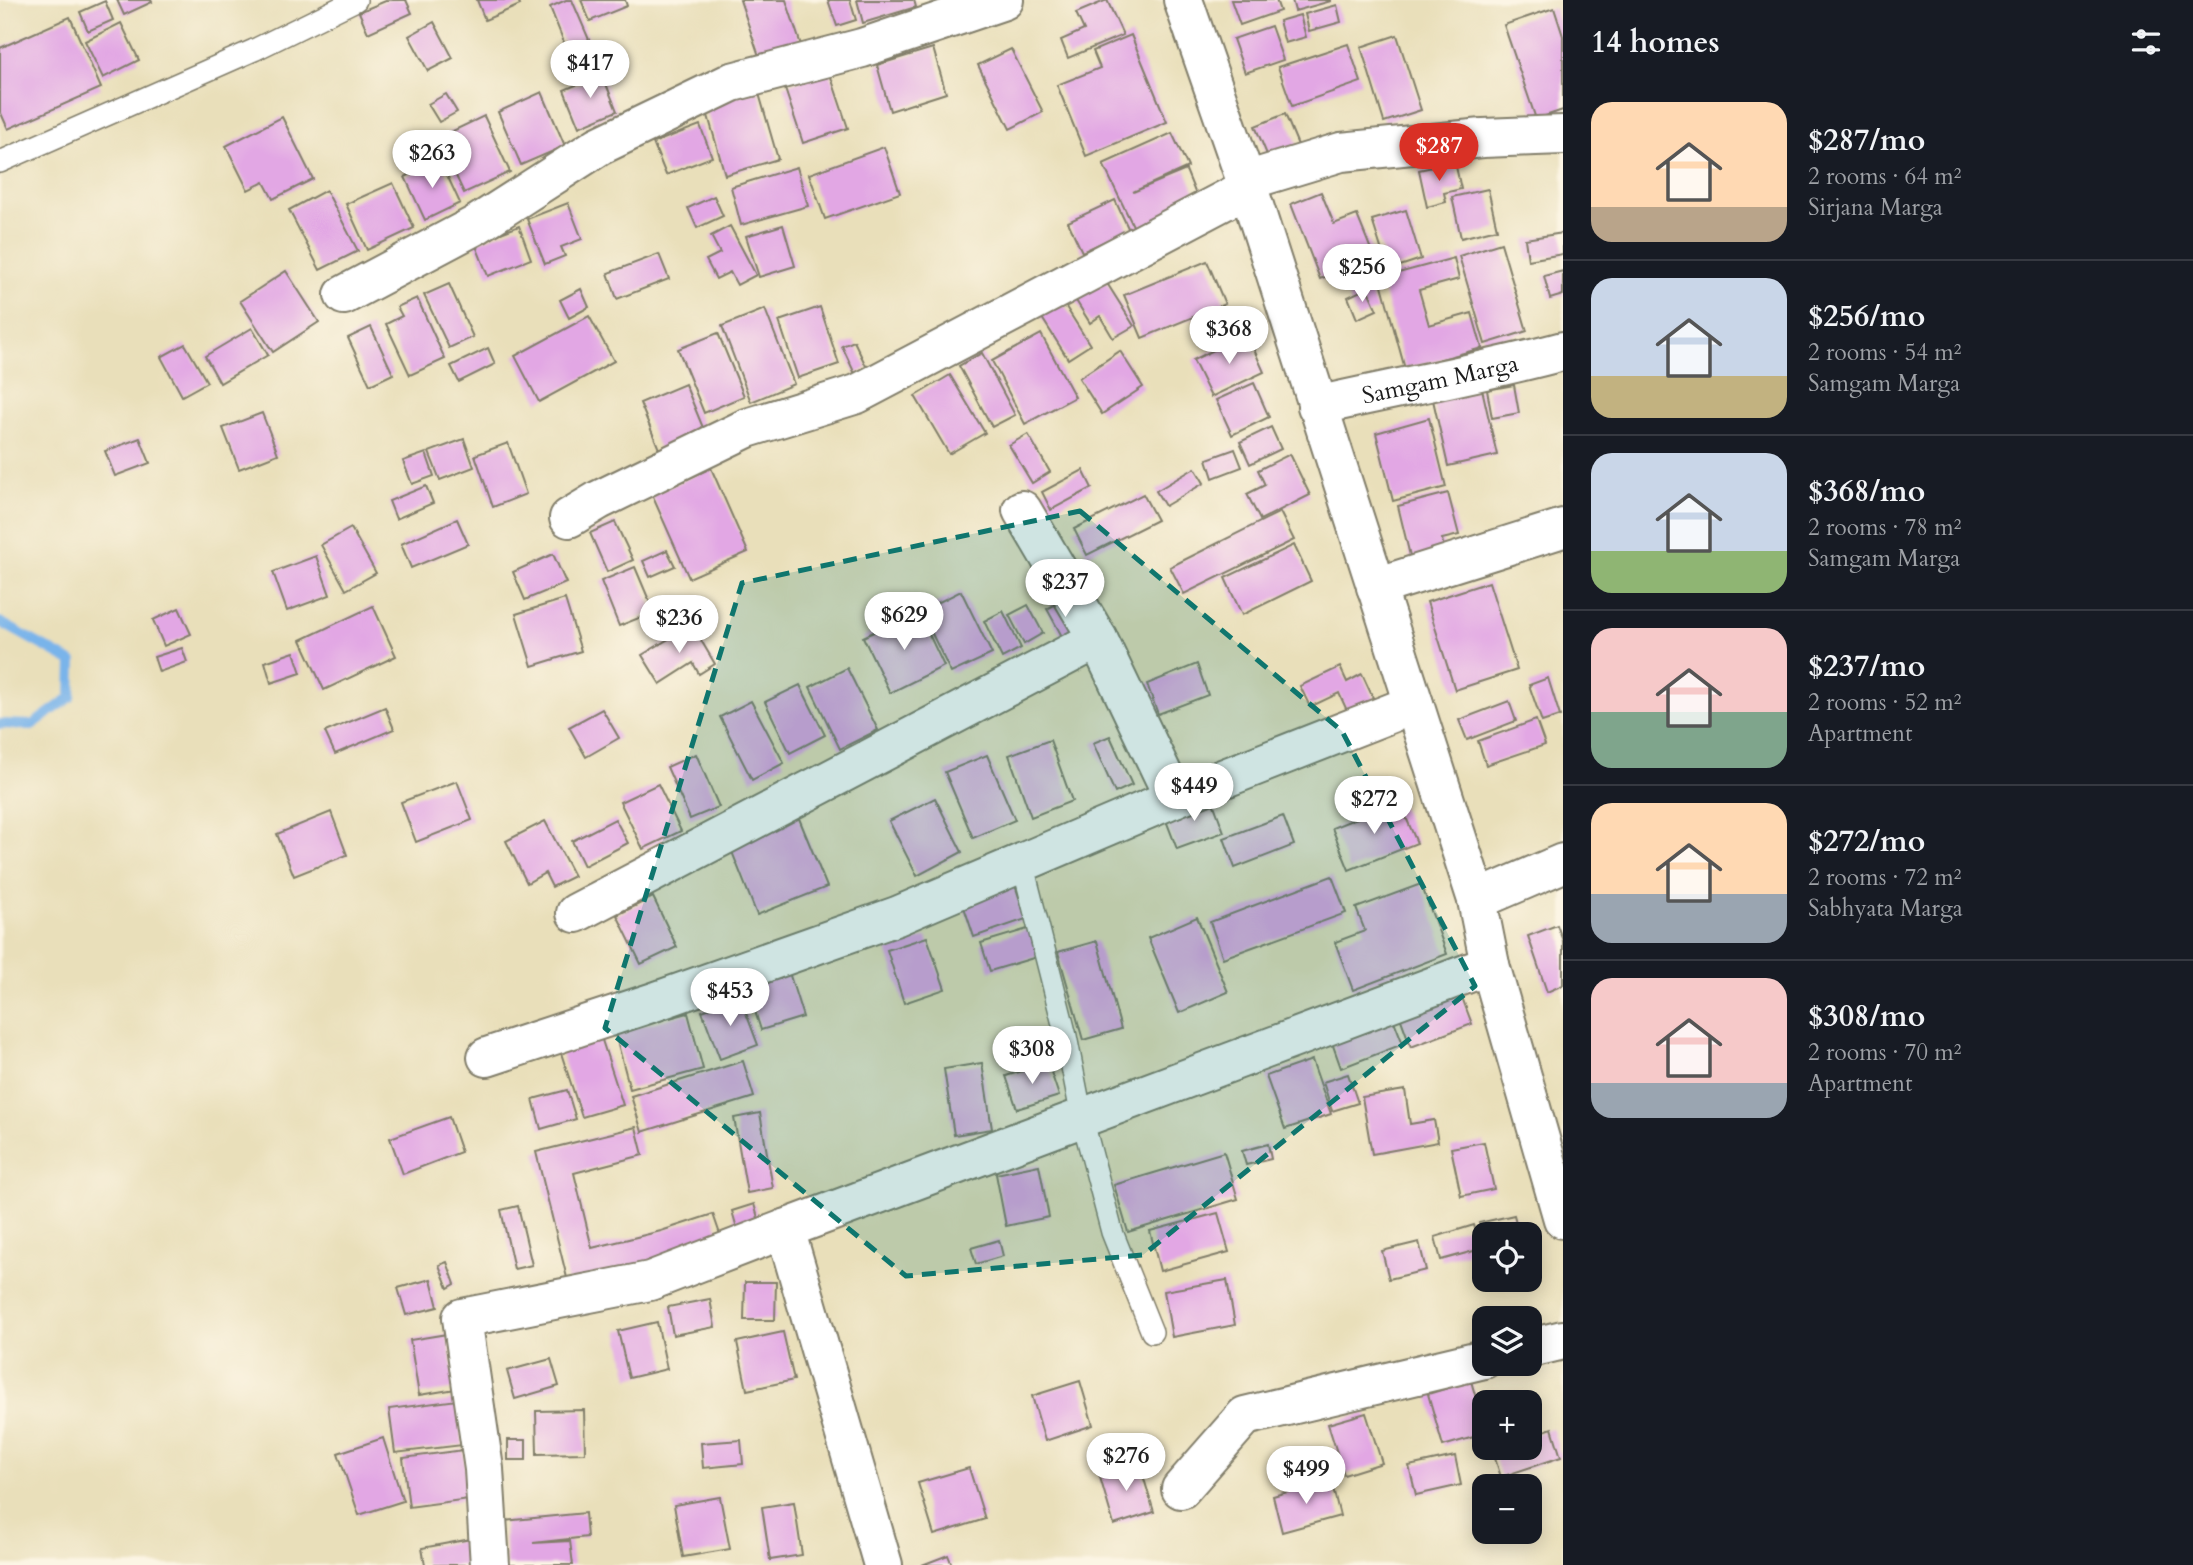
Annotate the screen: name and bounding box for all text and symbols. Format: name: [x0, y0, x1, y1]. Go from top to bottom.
text: 14 homes: [1591, 22, 1720, 63]
icon: filters: [2127, 23, 2165, 61]
pin: $417: [549, 41, 631, 100]
text: $417: [566, 47, 614, 78]
text: $287/mo: [1808, 120, 1925, 161]
pin: $287: [1398, 124, 1480, 183]
pin: $263: [391, 130, 473, 190]
text: $287: [1415, 130, 1463, 161]
icon: home: [1647, 130, 1731, 214]
text: $263: [408, 137, 456, 168]
text: 2 rooms · 64 m²: [1808, 161, 1961, 192]
text: Sirjana Marga: [1808, 192, 1943, 223]
pin: $256: [1321, 244, 1403, 304]
text: $256: [1338, 251, 1386, 282]
text: $256/mo: [1808, 296, 1925, 337]
pin: $368: [1188, 306, 1270, 366]
icon: home: [1647, 306, 1731, 390]
text: $368: [1205, 313, 1253, 344]
text: 2 rooms · 54 m²: [1808, 337, 1961, 368]
street label: Samgam Marga: [1359, 347, 1522, 413]
text: Samgam Marga: [1808, 368, 1960, 399]
text: $368/mo: [1808, 471, 1925, 512]
icon: home: [1647, 481, 1731, 565]
text: 2 rooms · 78 m²: [1808, 512, 1961, 543]
text: Samgam Marga: [1808, 543, 1960, 574]
pin: $237: [1024, 560, 1106, 619]
text: $237: [1041, 566, 1089, 597]
pin: $629: [863, 592, 945, 652]
pin: $236: [638, 596, 720, 655]
text: $629: [880, 599, 928, 630]
text: $236: [655, 602, 703, 633]
text: $237/mo: [1808, 646, 1925, 687]
icon: home: [1647, 656, 1731, 740]
text: 2 rooms · 52 m²: [1808, 687, 1961, 718]
text: Apartment: [1808, 718, 1912, 749]
pin: $449: [1153, 764, 1235, 823]
text: $449: [1170, 770, 1218, 801]
pin: $272: [1333, 776, 1415, 836]
text: $272: [1350, 783, 1398, 814]
text: $272/mo: [1808, 821, 1925, 862]
icon: home: [1647, 831, 1731, 915]
text: 2 rooms · 72 m²: [1808, 862, 1961, 893]
text: Sabhyata Marga: [1808, 893, 1963, 924]
pin: $453: [689, 968, 771, 1028]
text: $453: [706, 975, 754, 1006]
text: $308/mo: [1808, 996, 1925, 1037]
icon: home: [1647, 1006, 1731, 1090]
pin: $308: [991, 1026, 1073, 1086]
text: $308: [1008, 1033, 1056, 1064]
text: 2 rooms · 70 m²: [1808, 1037, 1961, 1068]
text: Apartment: [1808, 1068, 1912, 1099]
map controls: [1472, 1222, 1542, 1544]
button: locate: [1472, 1222, 1542, 1292]
button: layers: [1472, 1306, 1542, 1376]
button: +: [1472, 1390, 1542, 1460]
pin: $276: [1085, 1434, 1167, 1493]
text: $276: [1102, 1440, 1150, 1471]
pin: $499: [1265, 1446, 1347, 1506]
text: $499: [1282, 1453, 1330, 1484]
button: −: [1472, 1474, 1542, 1544]

